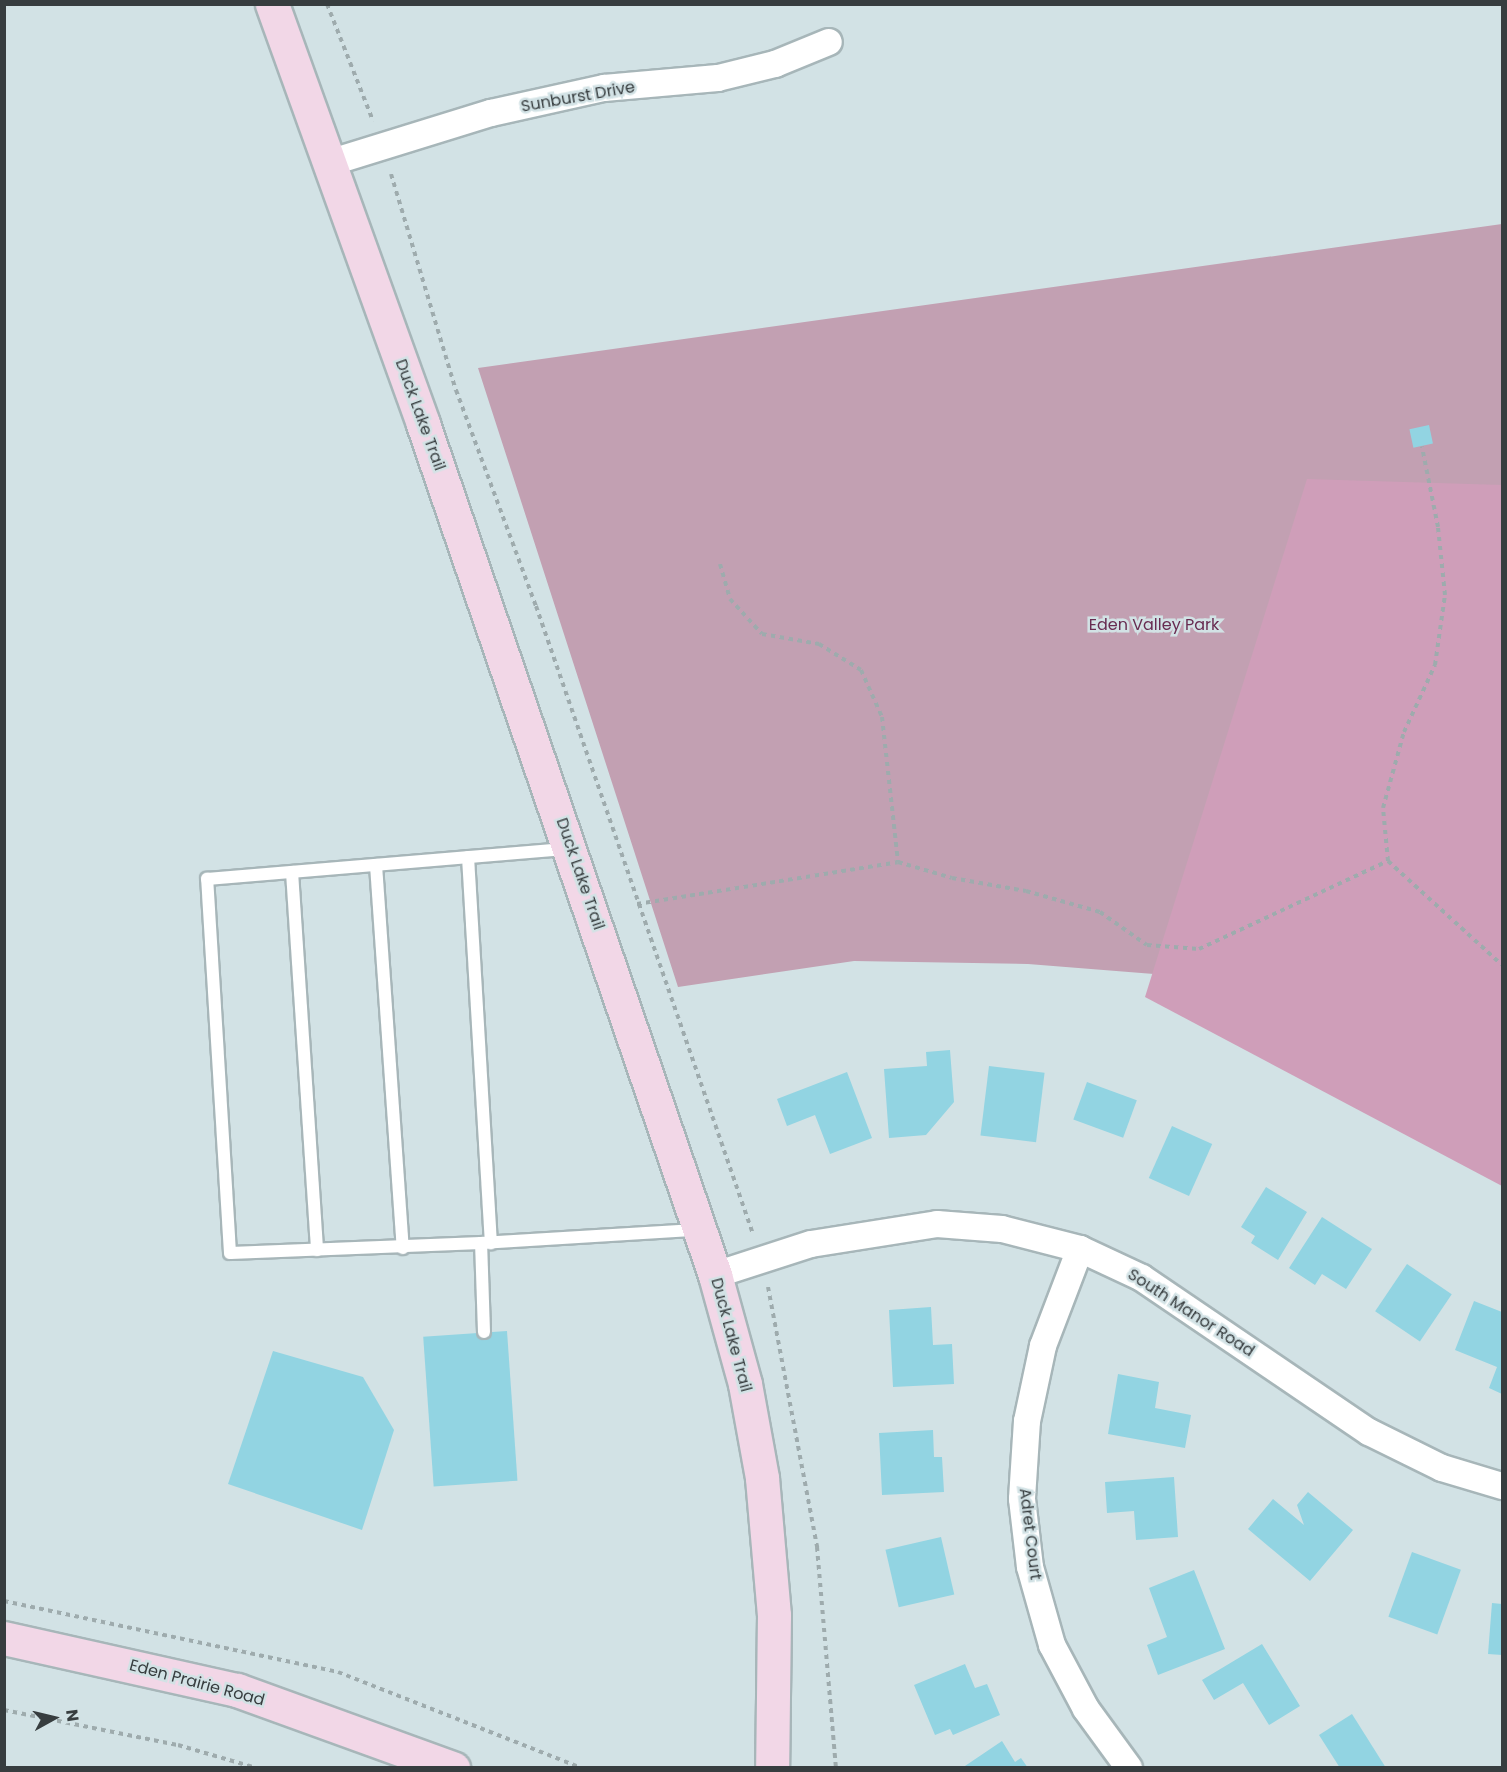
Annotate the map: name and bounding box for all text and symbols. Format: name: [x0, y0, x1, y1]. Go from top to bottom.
street label: Sunburst Drive: [519, 78, 637, 116]
street label: Duck Lake Trail: [391, 357, 449, 473]
park label: Eden Valley Park: [1089, 615, 1219, 635]
street label: Duck Lake Trail: [552, 815, 608, 933]
street label: South Manor Road: [1124, 1265, 1258, 1361]
street label: Duck Lake Trail: [707, 1276, 755, 1394]
street label: Adret Court: [1015, 1487, 1045, 1581]
street label: Eden Prairie Road: [127, 1656, 267, 1710]
north arrow: [24, 1688, 84, 1748]
text: N: [60, 1708, 85, 1723]

